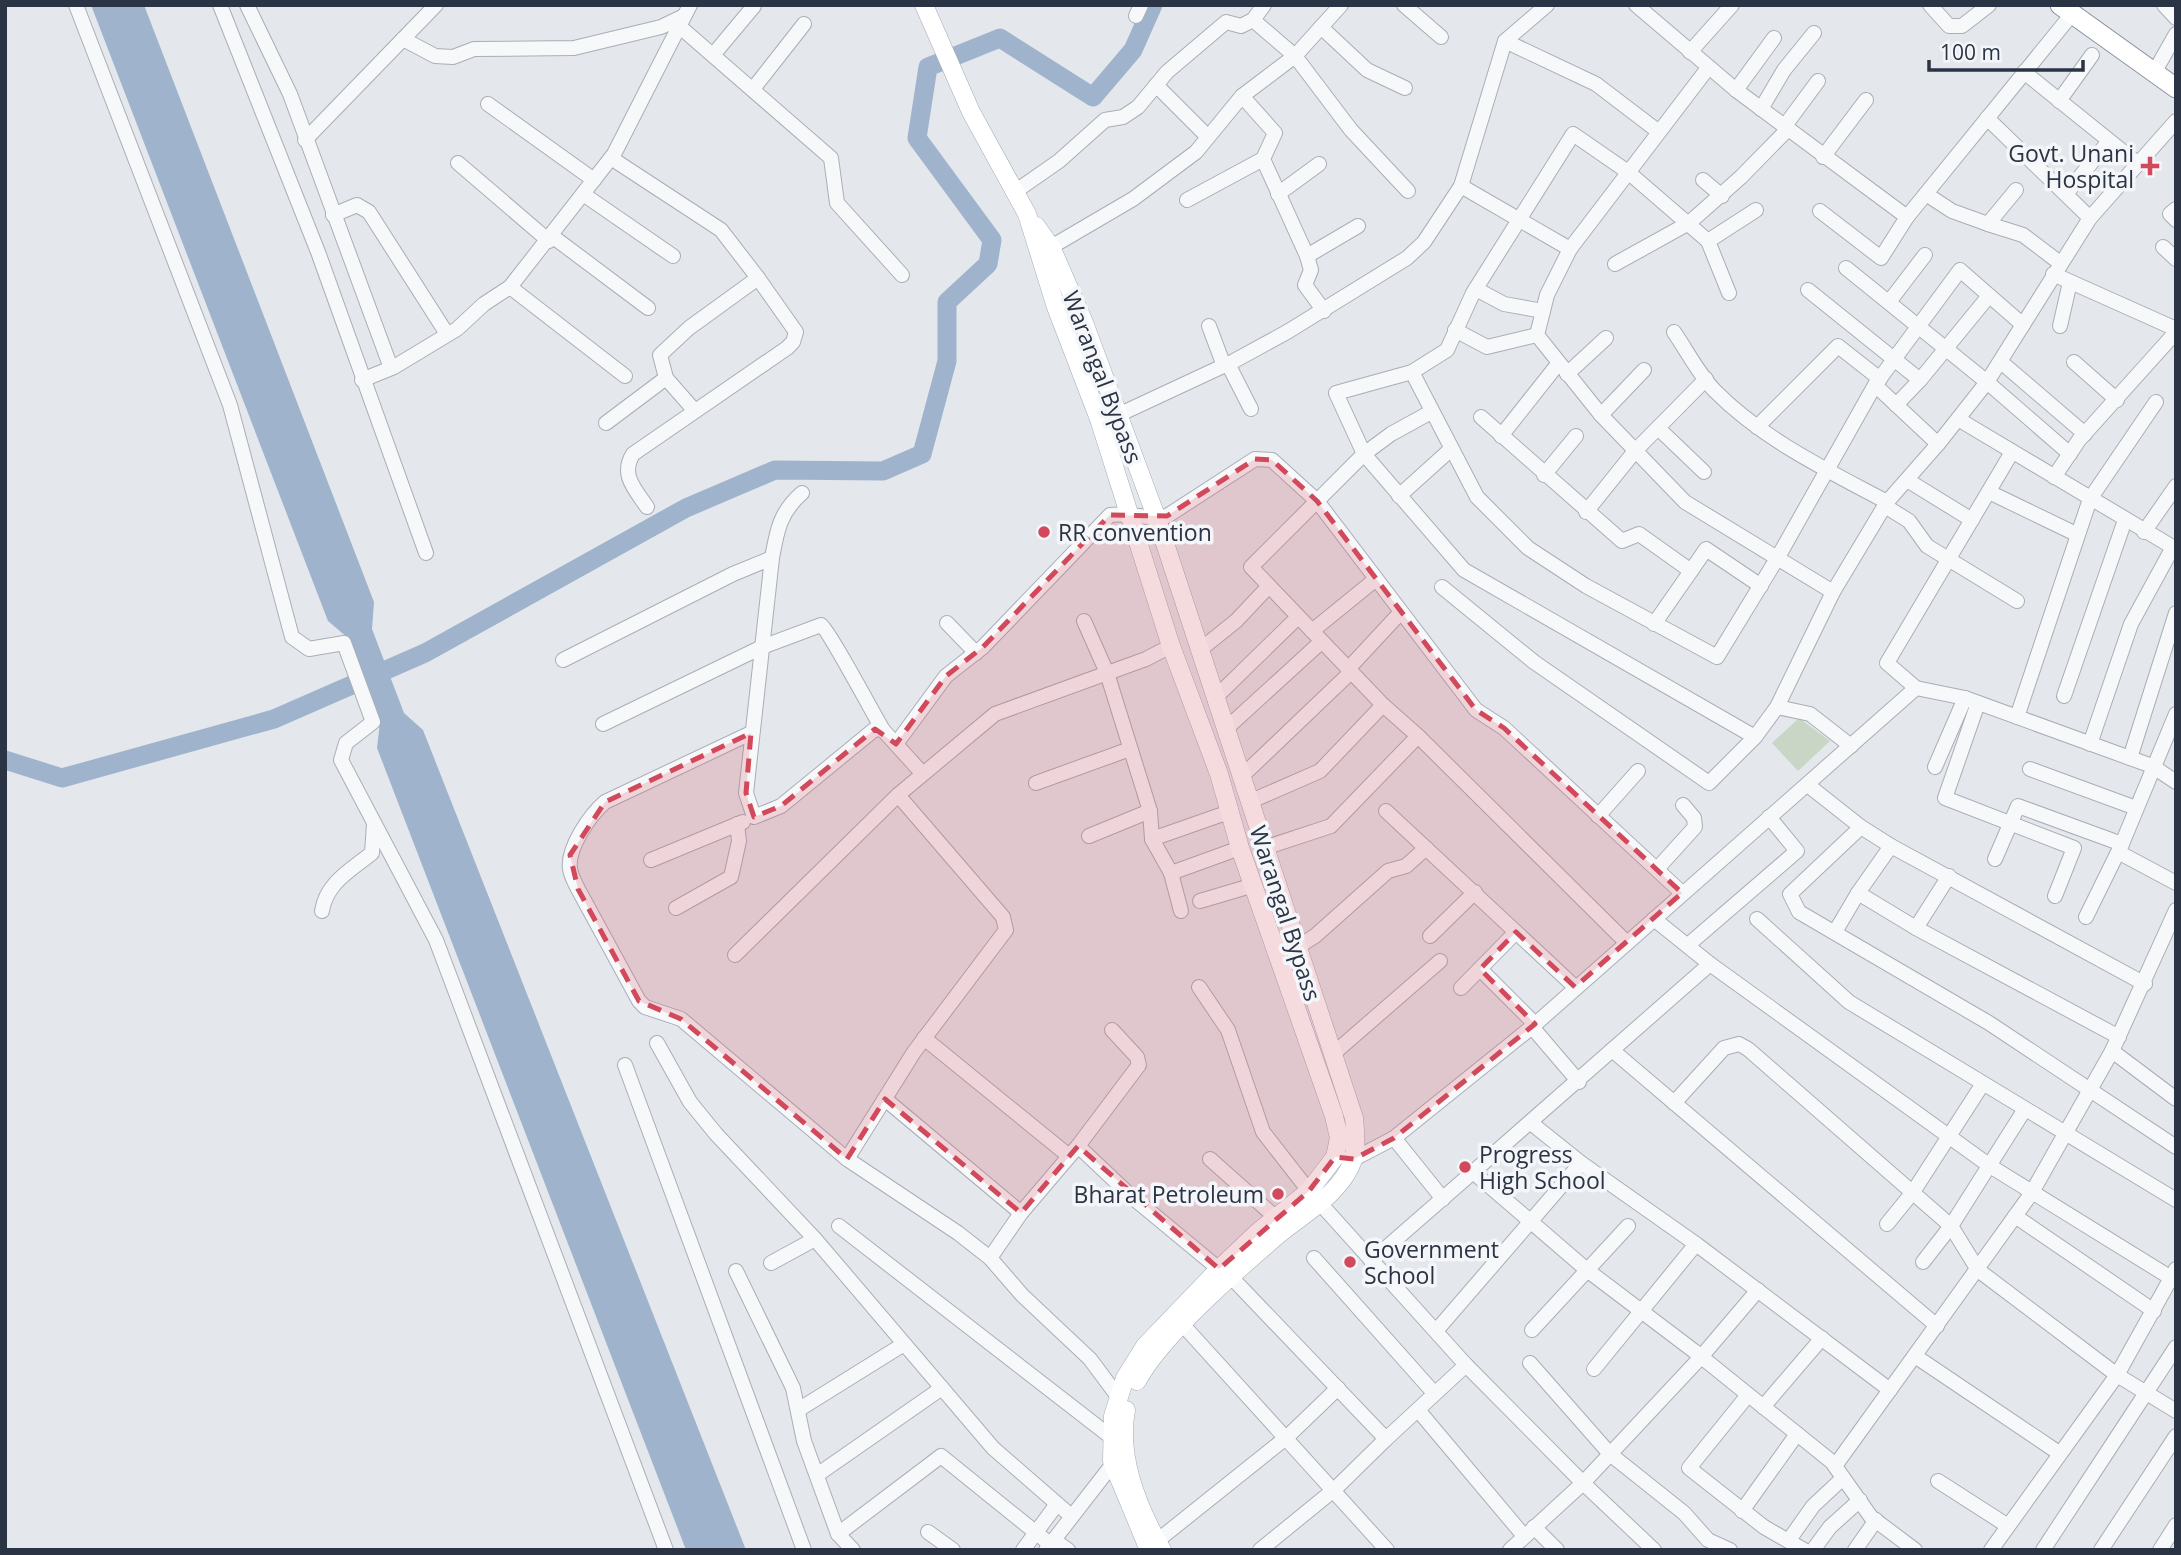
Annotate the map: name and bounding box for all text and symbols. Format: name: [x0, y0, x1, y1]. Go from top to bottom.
scale bar: [1929, 28, 2083, 72]
text: 100 m: [1940, 38, 2001, 66]
place label: Govt. Unani Hospital: [2008, 137, 2134, 195]
marker: Govt. Unani Hospital: [2140, 156, 2160, 176]
street label: Warangal Bypass: [1055, 286, 1151, 468]
place label: RR convention: [1058, 516, 1212, 548]
marker: RR convention: [1036, 524, 1052, 540]
street label: Warangal Bypass: [1243, 821, 1329, 1005]
place label: Progress High School: [1479, 1138, 1606, 1196]
marker: Progress High School: [1457, 1159, 1473, 1175]
place label: Bharat Petroleum: [1074, 1178, 1264, 1210]
marker: Bharat Petroleum: [1270, 1186, 1286, 1202]
place label: Government School: [1364, 1233, 1499, 1291]
marker: Government School: [1342, 1254, 1358, 1270]

